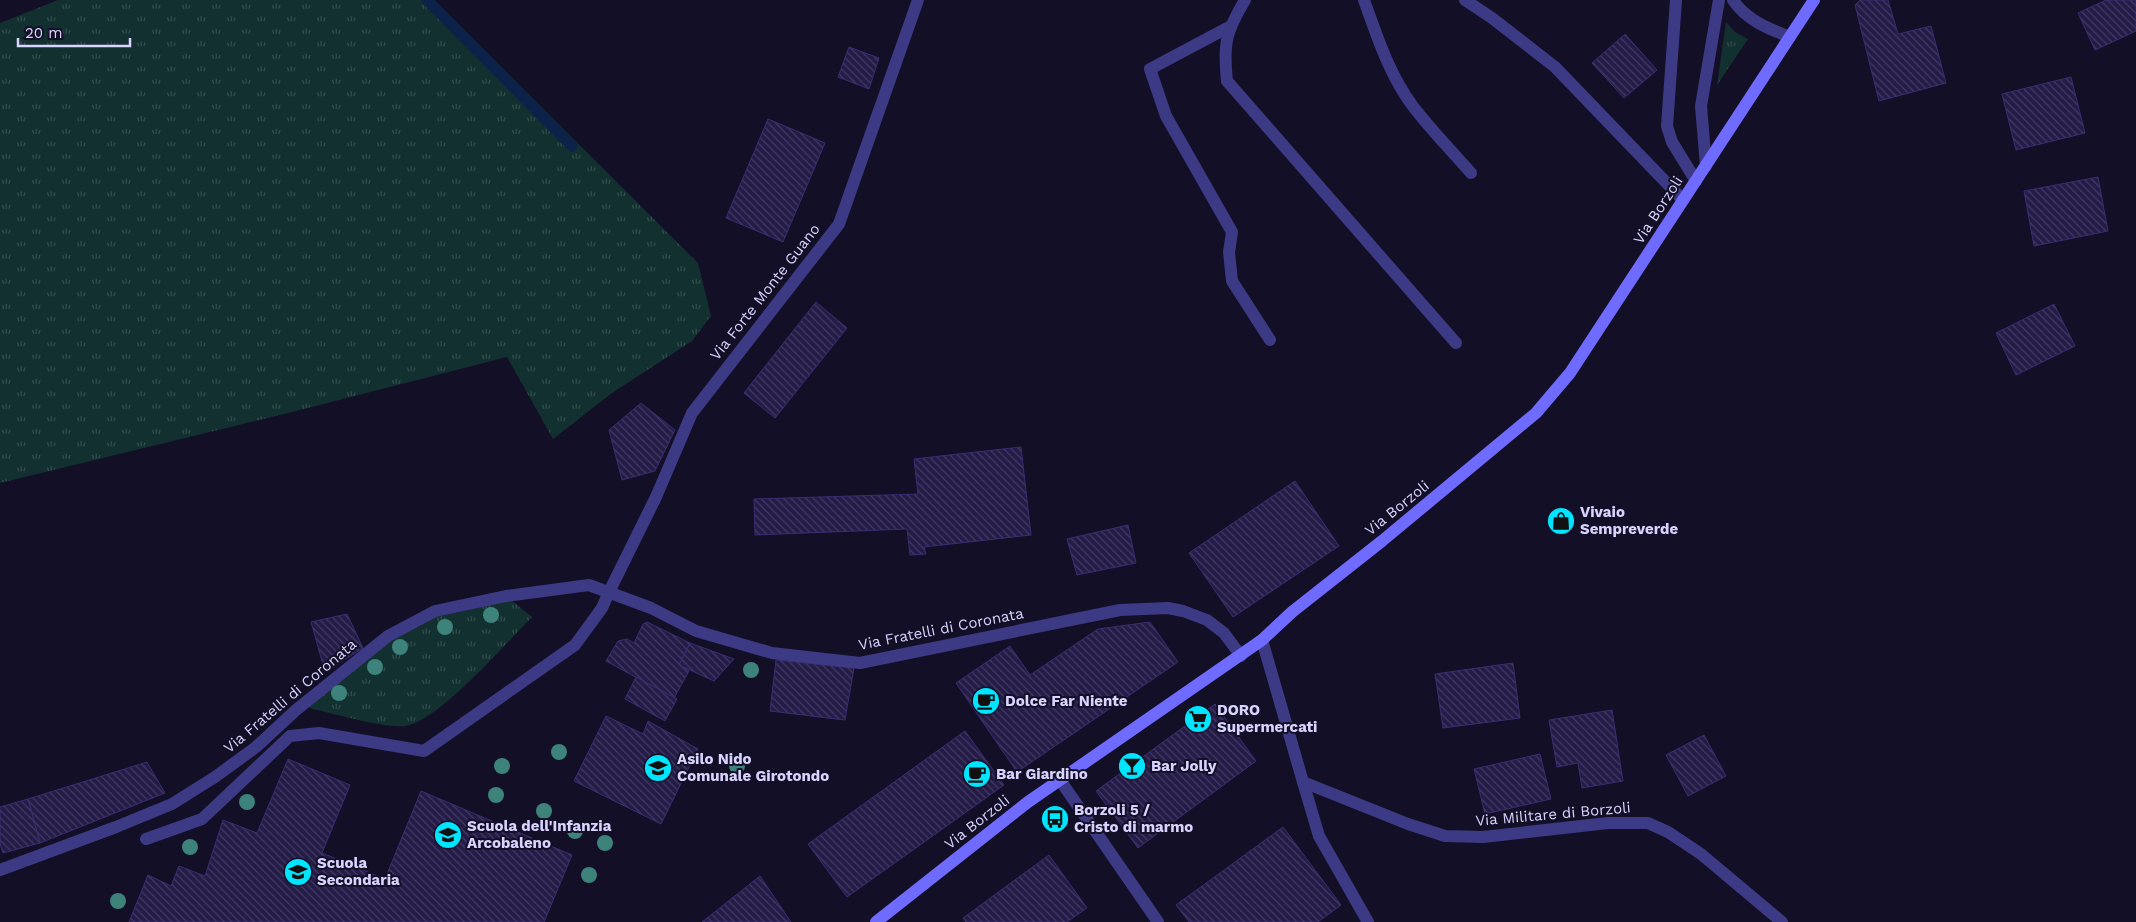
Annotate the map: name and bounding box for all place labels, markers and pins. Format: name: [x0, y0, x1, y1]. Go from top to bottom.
place label: Vivaio Sempreverde: [1580, 503, 1678, 538]
shop icon: Vivaio Sempreverde: [1546, 506, 1576, 536]
cafe icon: Dolce Far Niente: [971, 686, 1001, 716]
place label: Dolce Far Niente: [1005, 692, 1128, 710]
place label: DORO Supermercati: [1217, 701, 1317, 736]
supermarket icon: DORO Supermercati: [1183, 704, 1213, 734]
place label: Asilo Nido Comunale Girotondo: [677, 750, 829, 785]
bar icon: Bar Jolly: [1117, 751, 1147, 781]
school or university icon: Asilo Nido Comunale Girotondo: [643, 753, 673, 783]
place label: Bar Jolly: [1151, 757, 1217, 775]
cafe icon: Bar Giardino: [962, 759, 992, 789]
place label: Bar Giardino: [996, 765, 1088, 783]
place label: Borzoli 5 / Cristo di marmo: [1074, 801, 1193, 836]
bus stop icon: Borzoli 5 / Cristo di marmo: [1040, 804, 1070, 834]
place label: Scuola dell'Infanzia Arcobaleno: [467, 817, 612, 852]
school or university icon: Scuola dell'Infanzia Arcobaleno: [433, 820, 463, 850]
place label: Scuola Secondaria: [317, 854, 400, 889]
school or university icon: Scuola Secondaria: [283, 857, 313, 887]

